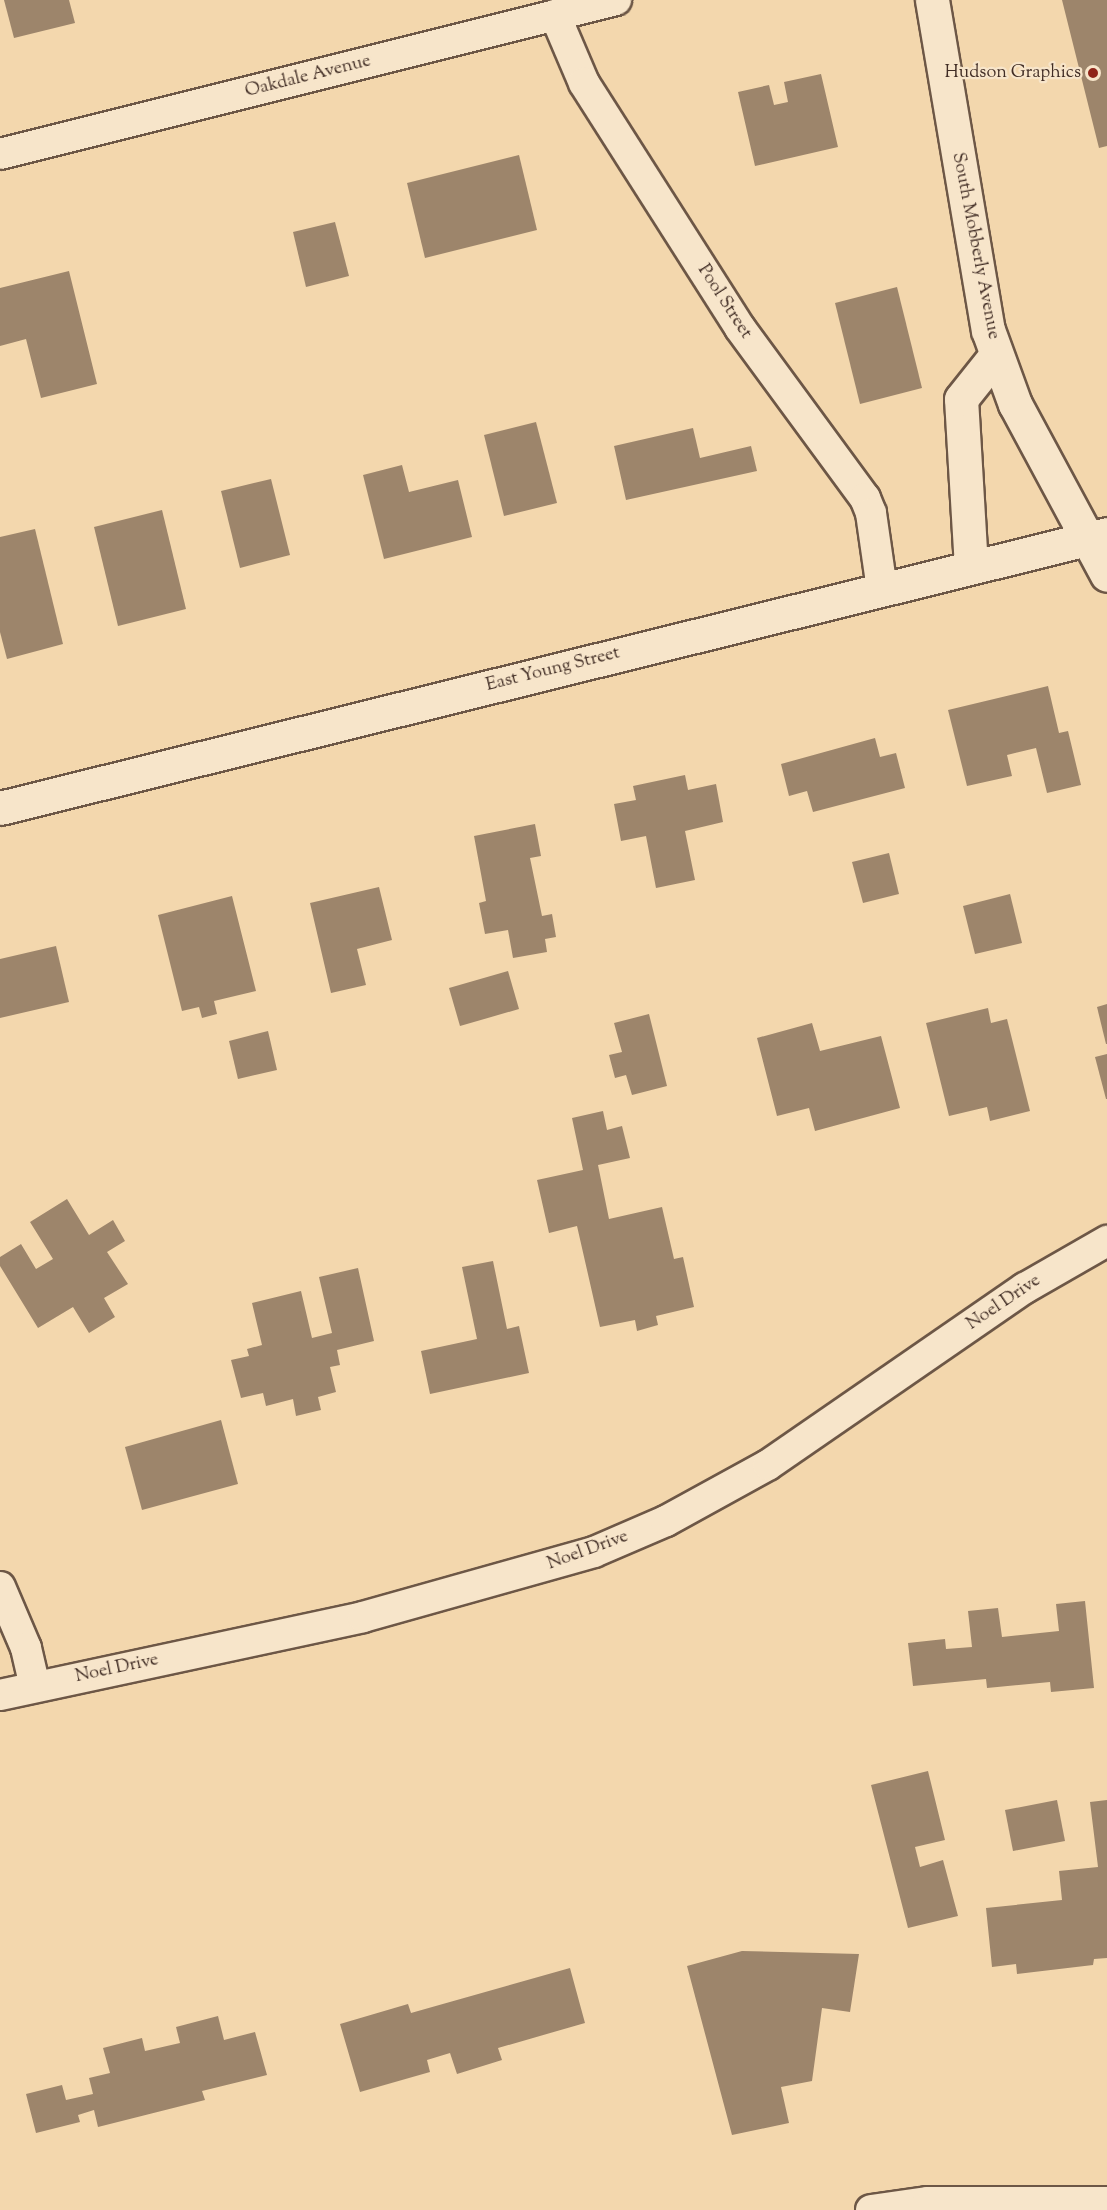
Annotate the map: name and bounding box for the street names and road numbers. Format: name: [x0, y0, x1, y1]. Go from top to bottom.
street label: Oakdale Avenue: [243, 51, 373, 103]
street label: South Mobberly Avenue: [946, 151, 1004, 341]
street label: Pool Street: [692, 261, 756, 343]
street label: East Young Street: [484, 643, 622, 697]
street label: Noel Drive: [963, 1270, 1045, 1336]
street label: Noel Drive: [545, 1526, 631, 1576]
street label: Noel Drive: [73, 1650, 161, 1688]

